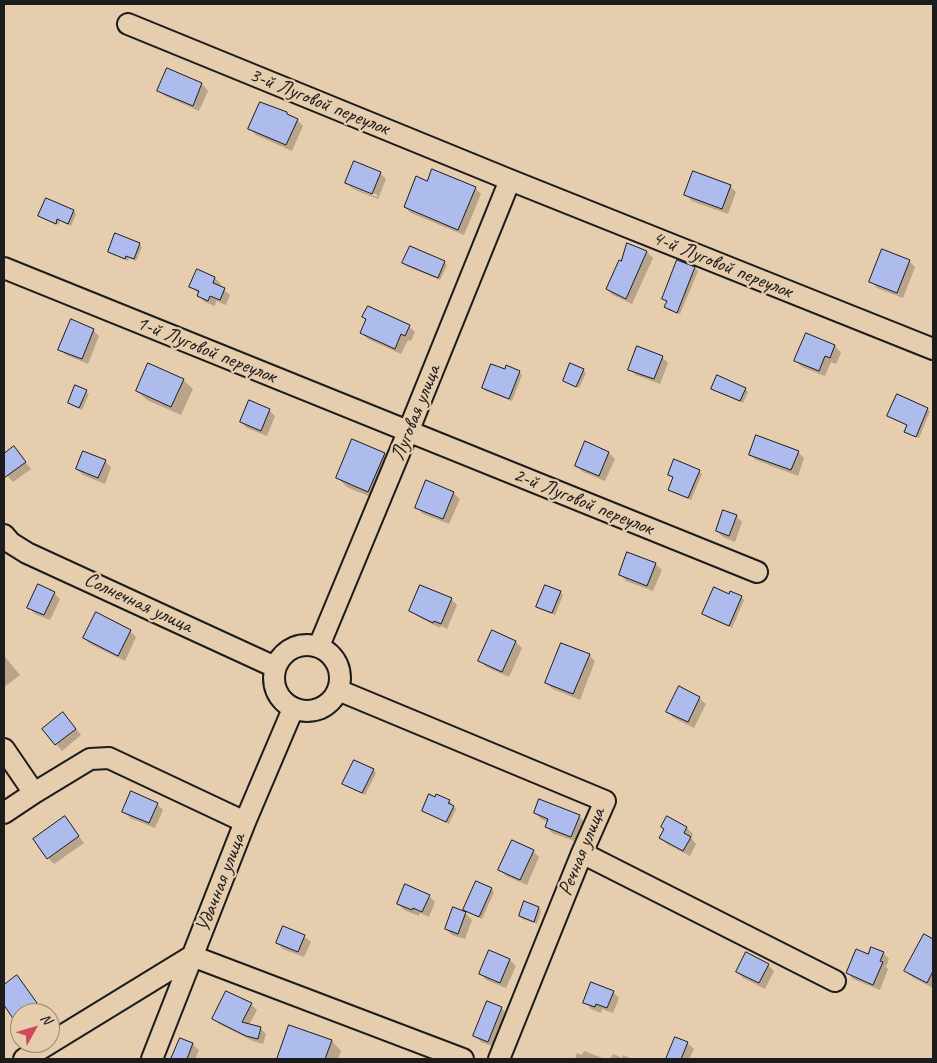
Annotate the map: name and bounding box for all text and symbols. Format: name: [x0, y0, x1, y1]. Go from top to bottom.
street label: 3-й Луговой переулок: [245, 62, 393, 142]
street label: 4-й Луговой переулок: [648, 225, 796, 305]
street label: 1-й Луговой переулок: [132, 310, 280, 390]
street label: Луговая улица: [385, 362, 447, 464]
street label: 2-й Луговой переулок: [509, 462, 657, 542]
street label: Солнечная улица: [80, 567, 196, 639]
street label: Речная улица: [553, 804, 611, 900]
street label: Удачная улица: [191, 830, 251, 936]
north arrow: [10, 1003, 60, 1053]
text: N: [37, 1010, 56, 1028]

